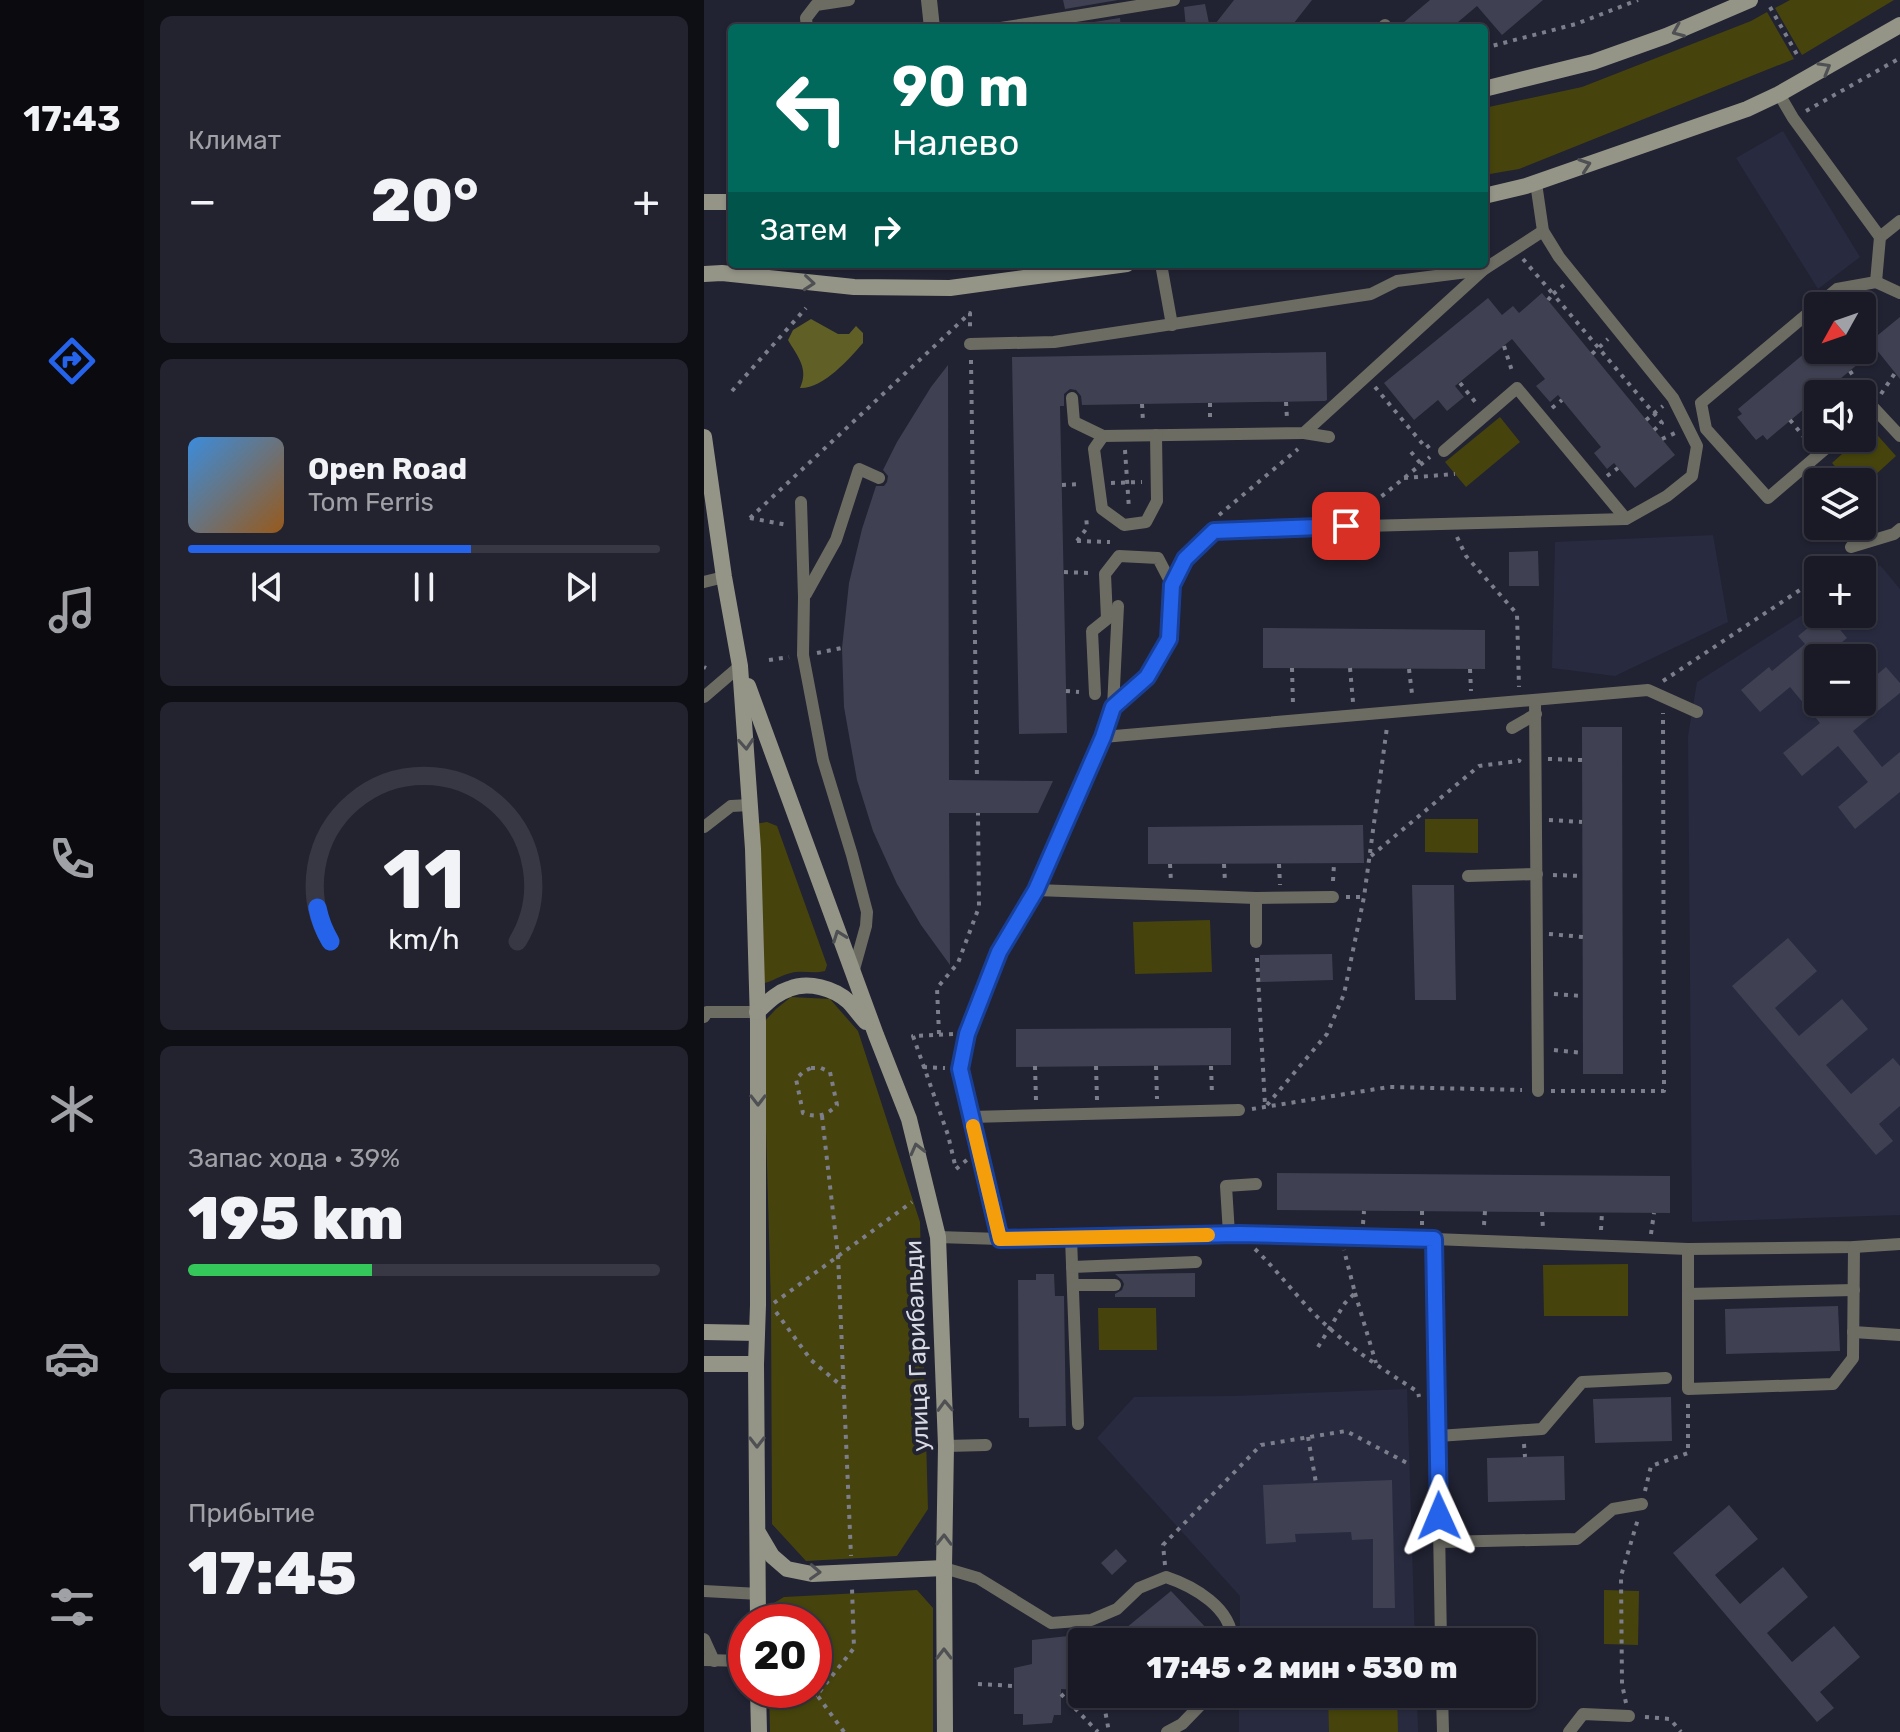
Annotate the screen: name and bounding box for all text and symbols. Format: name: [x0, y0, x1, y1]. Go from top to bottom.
one-way arrow: [1672, 21, 1686, 37]
text: 90 m: [892, 54, 1029, 120]
icon: left: [760, 56, 864, 160]
one-way arrow: [1817, 62, 1831, 78]
text: 17:43: [23, 97, 121, 140]
text: Налево: [892, 121, 1019, 164]
text: Климат: [188, 125, 281, 156]
one-way arrow: [1578, 159, 1592, 175]
text: 20°: [371, 165, 478, 236]
text: −: [188, 175, 217, 227]
text: +: [633, 175, 660, 227]
icon: right: [864, 208, 908, 252]
text: Затем: [760, 212, 848, 248]
one-way arrow: [803, 274, 816, 291]
north arrow: [1804, 292, 1876, 364]
map controls: [1804, 292, 1876, 716]
icon: directions: [44, 333, 100, 389]
button: sound: [1804, 380, 1876, 452]
text: Open Road: [308, 451, 467, 487]
button: layers: [1804, 468, 1876, 540]
text: Tom Ferris: [308, 487, 434, 518]
pin: [1312, 492, 1380, 560]
icon: arrive: [1324, 504, 1368, 548]
button: +: [1804, 556, 1876, 628]
icon: previous: [245, 565, 289, 609]
icon: pause: [402, 565, 446, 609]
icon: next: [559, 565, 603, 609]
icon: music: [44, 582, 100, 638]
button: −: [1804, 644, 1876, 716]
one-way arrow: [737, 738, 754, 751]
text: 11: [383, 830, 465, 929]
icon: phone: [44, 831, 100, 887]
text: km/h: [388, 922, 460, 956]
one-way arrow: [833, 929, 849, 943]
icon: climate: [44, 1081, 100, 1137]
one-way arrow: [749, 1094, 767, 1107]
text: Запас хода · 39%: [188, 1143, 400, 1174]
one-way arrow: [909, 1143, 926, 1157]
text: 195 km: [188, 1183, 404, 1254]
street label: улица Гарибальди: [899, 1240, 935, 1452]
icon: car: [44, 1330, 100, 1386]
one-way arrow: [936, 1399, 953, 1412]
one-way arrow: [748, 1436, 766, 1449]
position arrow: [1397, 1474, 1481, 1558]
text: Прибытие: [188, 1498, 315, 1529]
one-way arrow: [936, 1533, 953, 1546]
text: 17:45: [188, 1538, 357, 1609]
one-way arrow: [809, 1564, 822, 1581]
icon: filters: [44, 1579, 100, 1635]
speed limit sign: 20: [728, 1604, 832, 1708]
one-way arrow: [935, 1647, 953, 1660]
text: 17:45 · 2 мин · 530 m: [1146, 1650, 1458, 1686]

